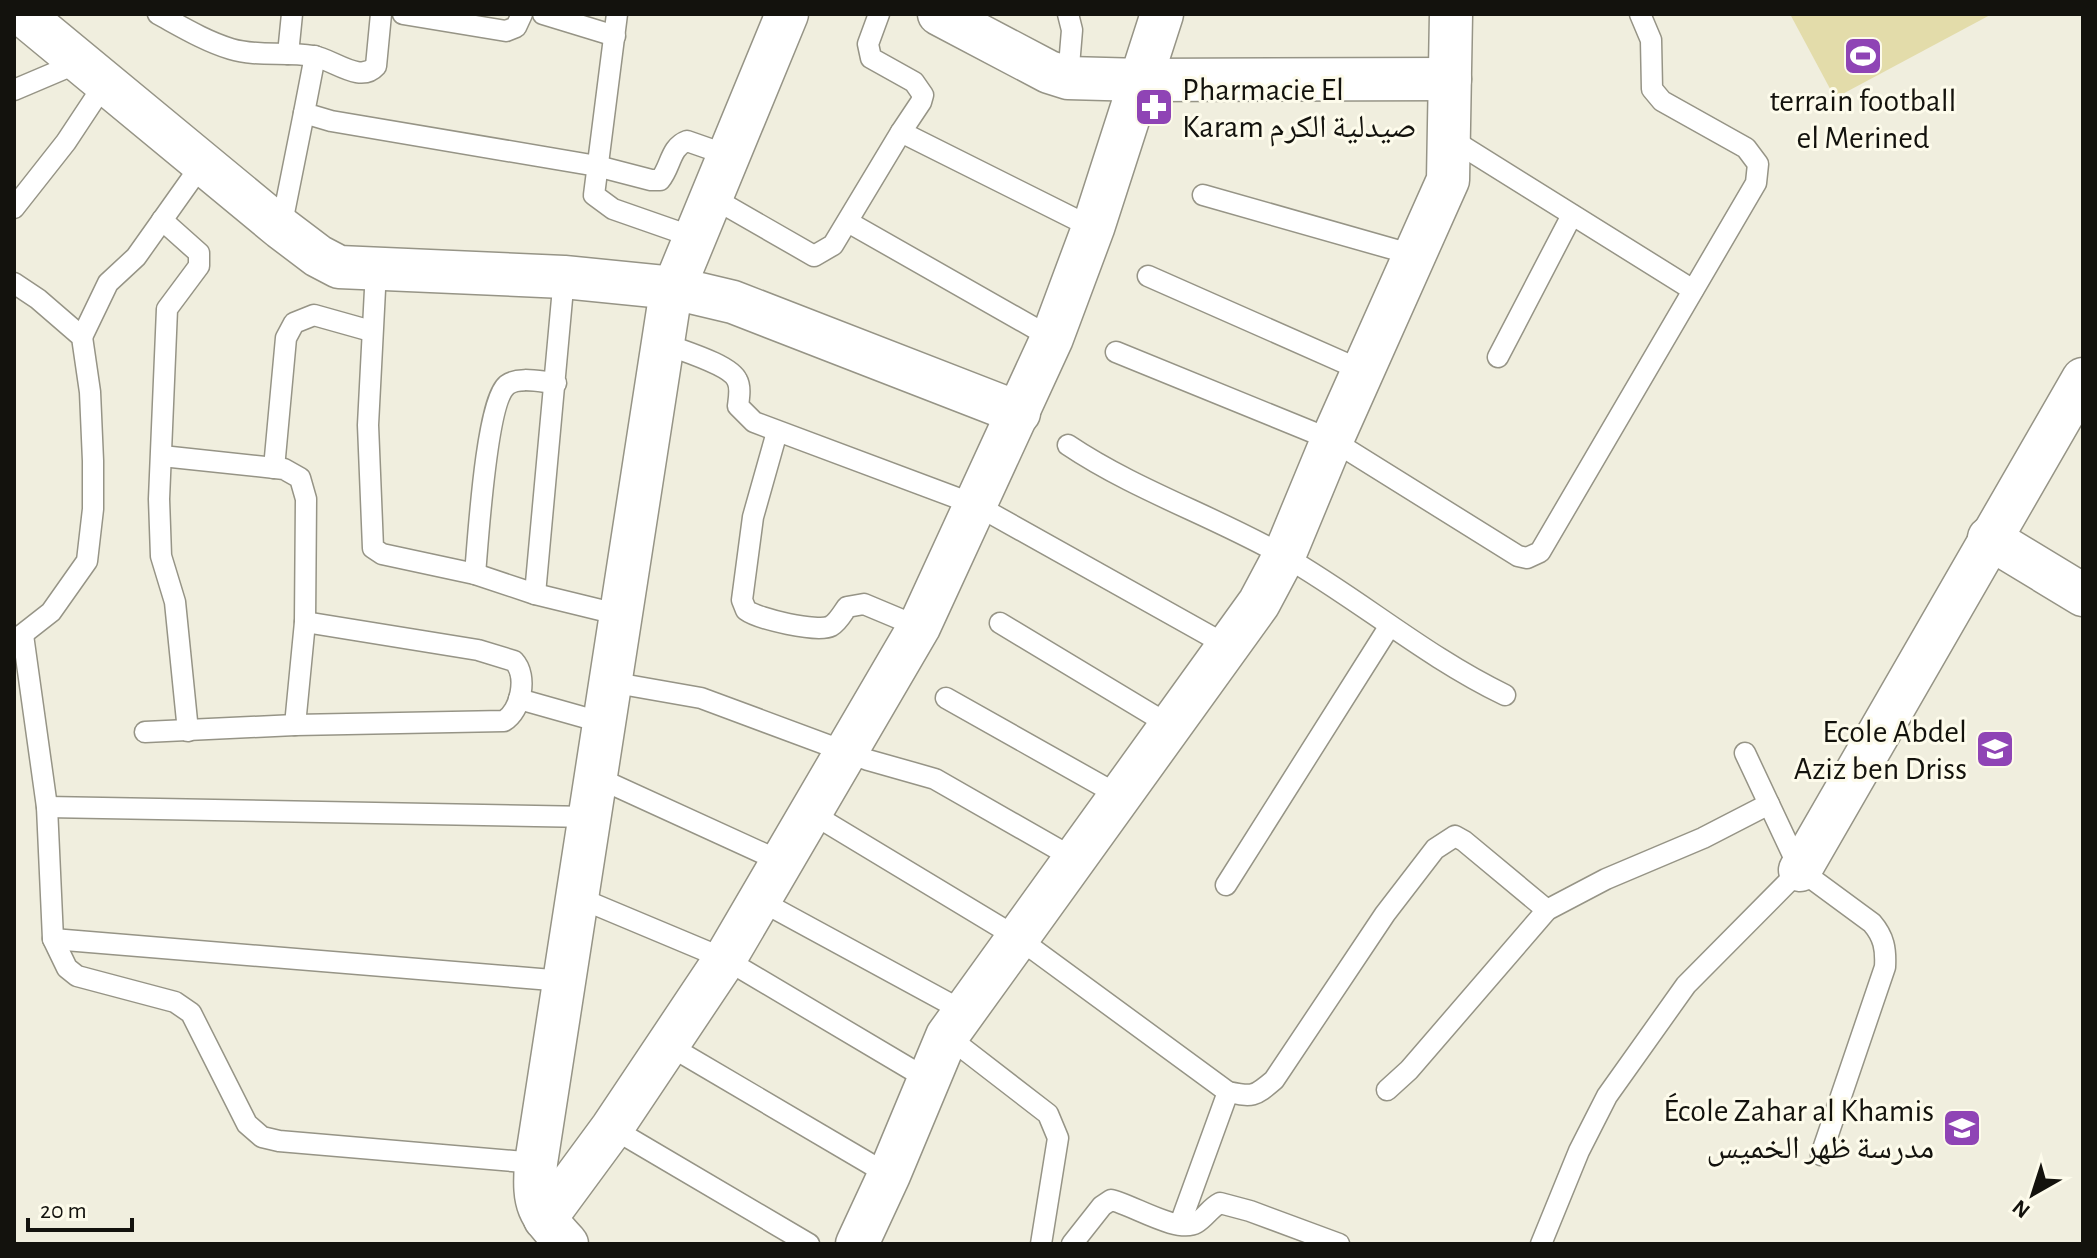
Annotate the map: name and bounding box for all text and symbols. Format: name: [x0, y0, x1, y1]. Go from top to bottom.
sports icon: terrain football el Merined: [1842, 35, 1884, 77]
place label: Pharmacie El Karam صيدلية الكرم: [1182, 74, 1417, 147]
place label: terrain football el Merined: [1770, 85, 1956, 154]
pharmacy icon: Pharmacie El Karam صيدلية الكرم: [1133, 86, 1175, 128]
place label: Ecole Abdel Aziz ben Driss: [1794, 716, 1967, 785]
school or university icon: Ecole Abdel Aziz ben Driss: [1974, 728, 2016, 770]
place label: École Zahar al Khamis مدرسة ظهر الخميس: [1663, 1092, 1934, 1167]
school or university icon: École Zahar al Khamis مدرسة ظهر الخميس: [1941, 1107, 1983, 1149]
north arrow: [1993, 1154, 2073, 1234]
scale bar: [28, 1182, 132, 1232]
text: N: [2008, 1195, 2034, 1222]
text: 20 m: [40, 1199, 87, 1223]

